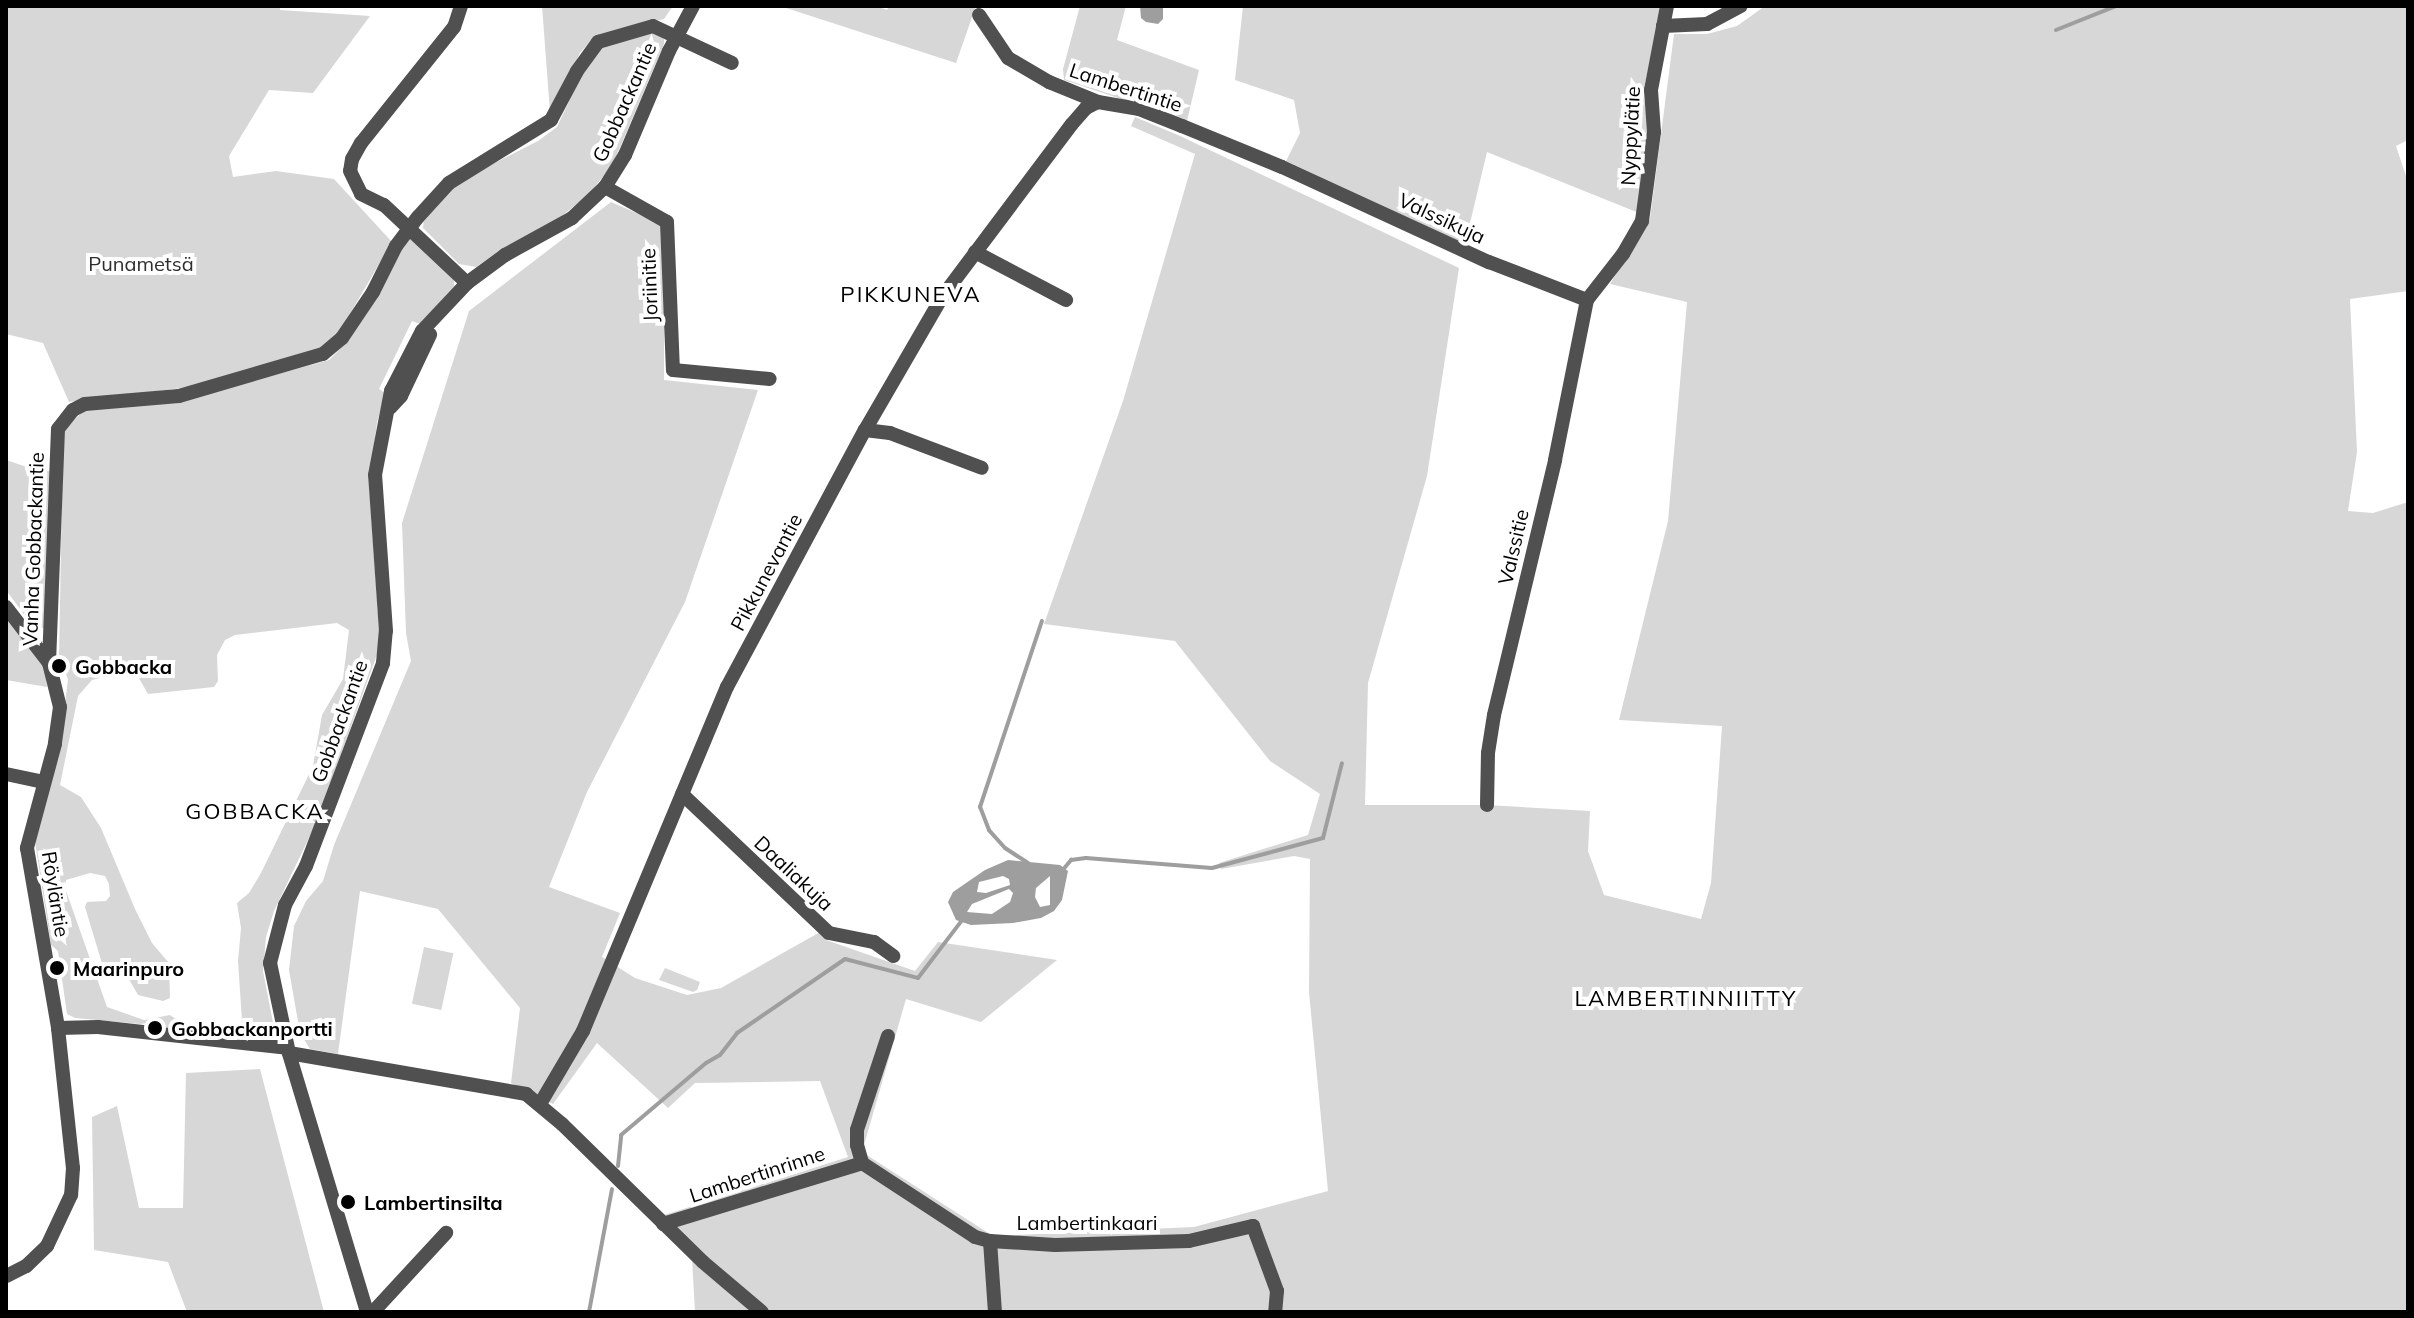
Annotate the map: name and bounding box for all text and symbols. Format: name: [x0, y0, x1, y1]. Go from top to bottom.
street label: Gobbackantie: [587, 38, 661, 166]
street label: Lambertintie: [1067, 57, 1185, 117]
street label: Nyppylätie: [1615, 86, 1645, 186]
street label: Valssikuja: [1395, 188, 1489, 248]
street label: Joriinitie: [636, 248, 662, 322]
park label: Punametsä: [88, 251, 194, 275]
district label: PIKKUNEVA: [840, 282, 982, 308]
street label: Vanha Gobbackantie: [18, 452, 48, 646]
street label: Valssitie: [1493, 507, 1533, 587]
street label: Pikkunevantie: [725, 509, 807, 635]
place label: Gobbacka: [75, 654, 172, 678]
marker: Gobbacka: [50, 657, 68, 675]
street label: Gobbackantie: [306, 657, 372, 785]
district label: GOBBACKA: [185, 799, 325, 825]
street label: Daaliakuja: [750, 830, 838, 916]
street label: Röyläntie: [37, 849, 75, 939]
place label: Maarinpuro: [73, 956, 184, 980]
marker: Maarinpuro: [48, 959, 66, 977]
district label: LAMBERTINNIITTY: [1575, 986, 1797, 1012]
place label: Gobbackanportti: [171, 1016, 333, 1040]
marker: Gobbackanportti: [146, 1019, 164, 1037]
street label: Lambertinrinne: [686, 1141, 828, 1207]
place label: Lambertinsilta: [364, 1190, 503, 1214]
marker: Lambertinsilta: [339, 1193, 357, 1211]
street label: Lambertinkaari: [1017, 1210, 1157, 1234]

